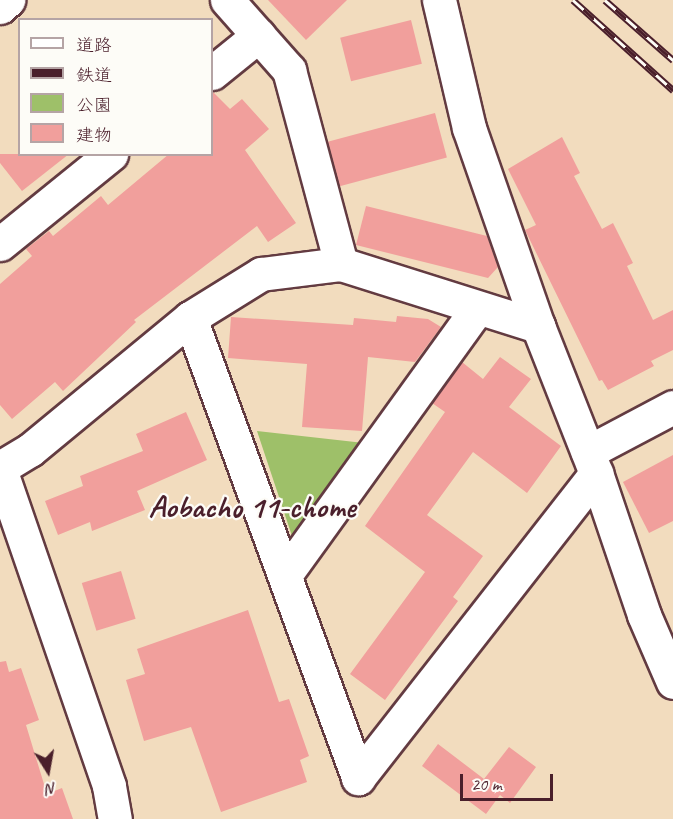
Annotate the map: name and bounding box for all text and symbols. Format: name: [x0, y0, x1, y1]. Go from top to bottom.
legend: [18, 18, 213, 156]
text: 道路: [76, 34, 112, 56]
text: 鉄道: [76, 64, 112, 86]
text: 公園: [76, 94, 112, 116]
text: 建物: [76, 124, 112, 146]
district label: Aobacho 11-chome: [148, 488, 356, 526]
north arrow: [18, 741, 78, 801]
scale bar: [463, 762, 556, 800]
text: 20 m: [471, 773, 502, 795]
text: N: [45, 778, 58, 799]

